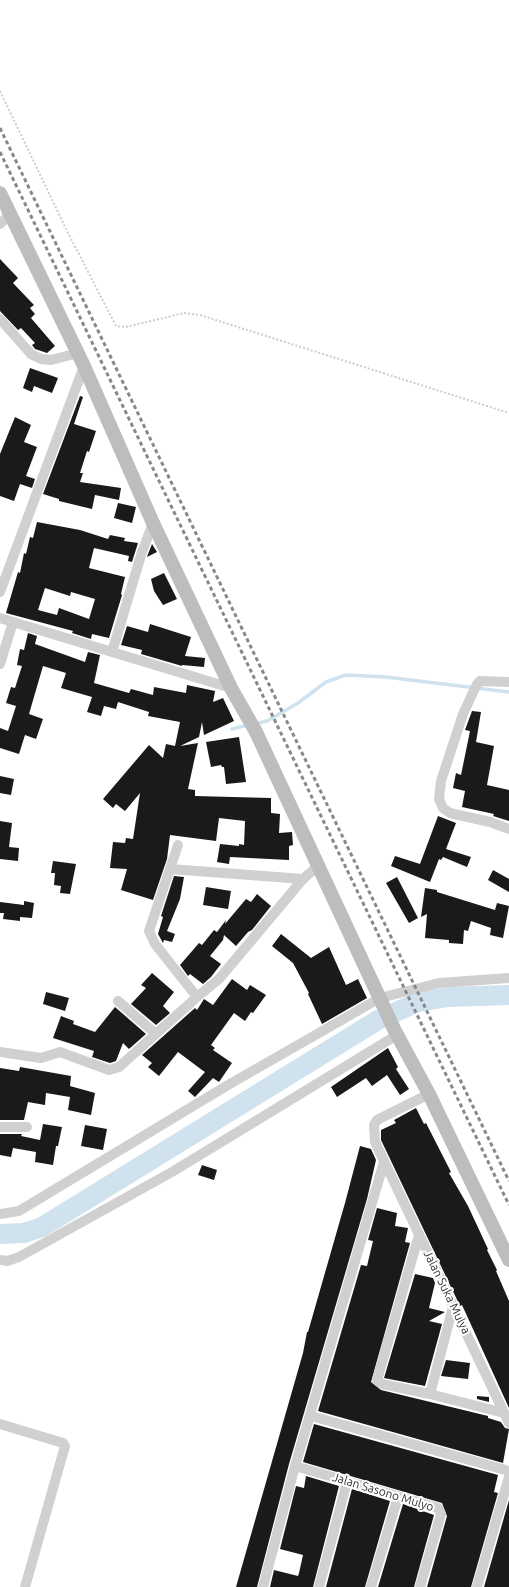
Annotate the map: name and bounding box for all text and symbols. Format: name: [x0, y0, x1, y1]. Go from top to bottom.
street label: Jalan Suka Mulya: [420, 1248, 474, 1336]
street label: Jalan Sasono Mulyo: [330, 1470, 436, 1514]

